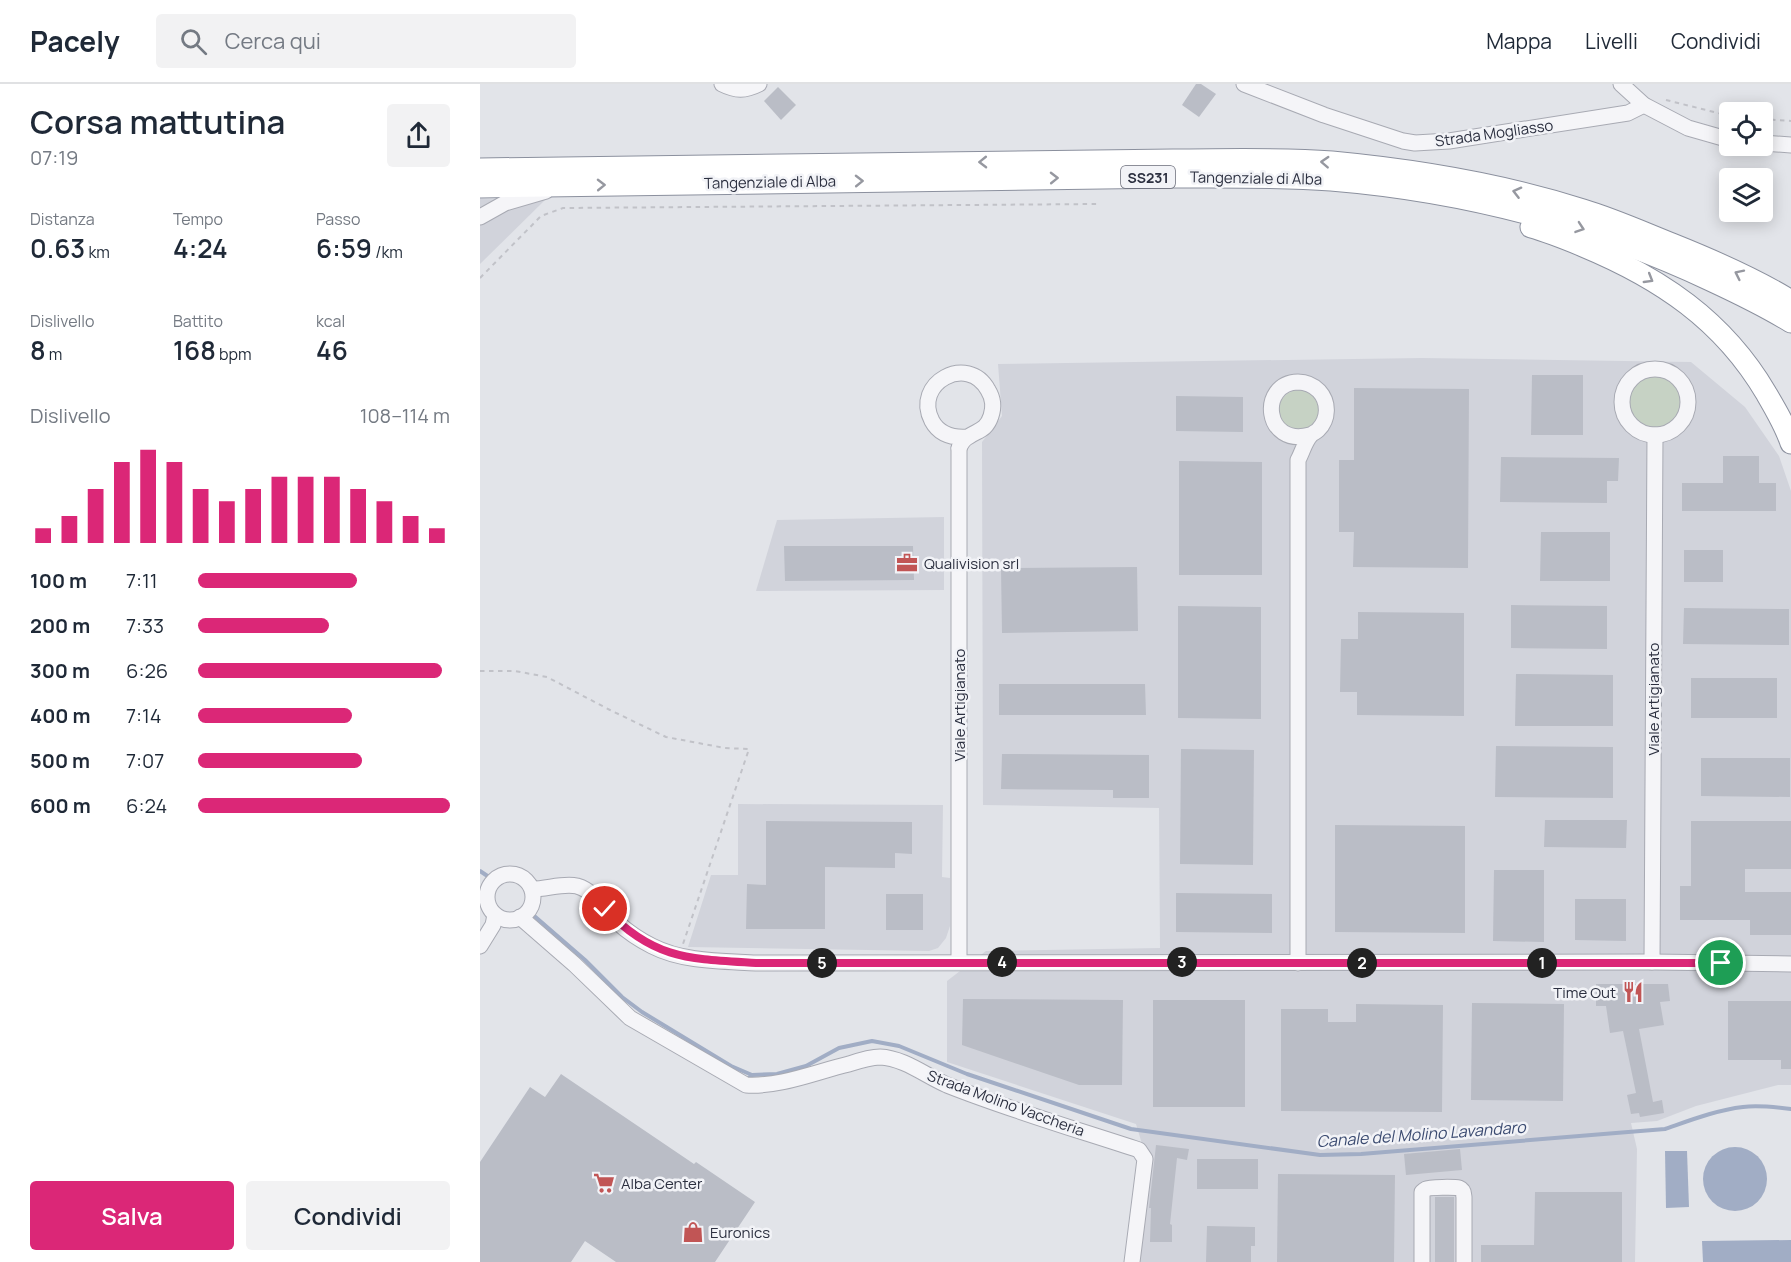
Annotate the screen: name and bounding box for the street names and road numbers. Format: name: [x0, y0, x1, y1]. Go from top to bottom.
street label: Strada Mogliasso: [1434, 114, 1555, 152]
road number: SS231: [1121, 166, 1175, 188]
street label: Tangenziale di Alba: [1190, 166, 1322, 190]
street label: Tangenziale di Alba: [704, 170, 836, 194]
street label: Viale Artigianato: [1643, 642, 1664, 755]
street label: Viale Artigianato: [949, 648, 970, 761]
street label: Strada Molino Vaccheria: [924, 1065, 1088, 1141]

